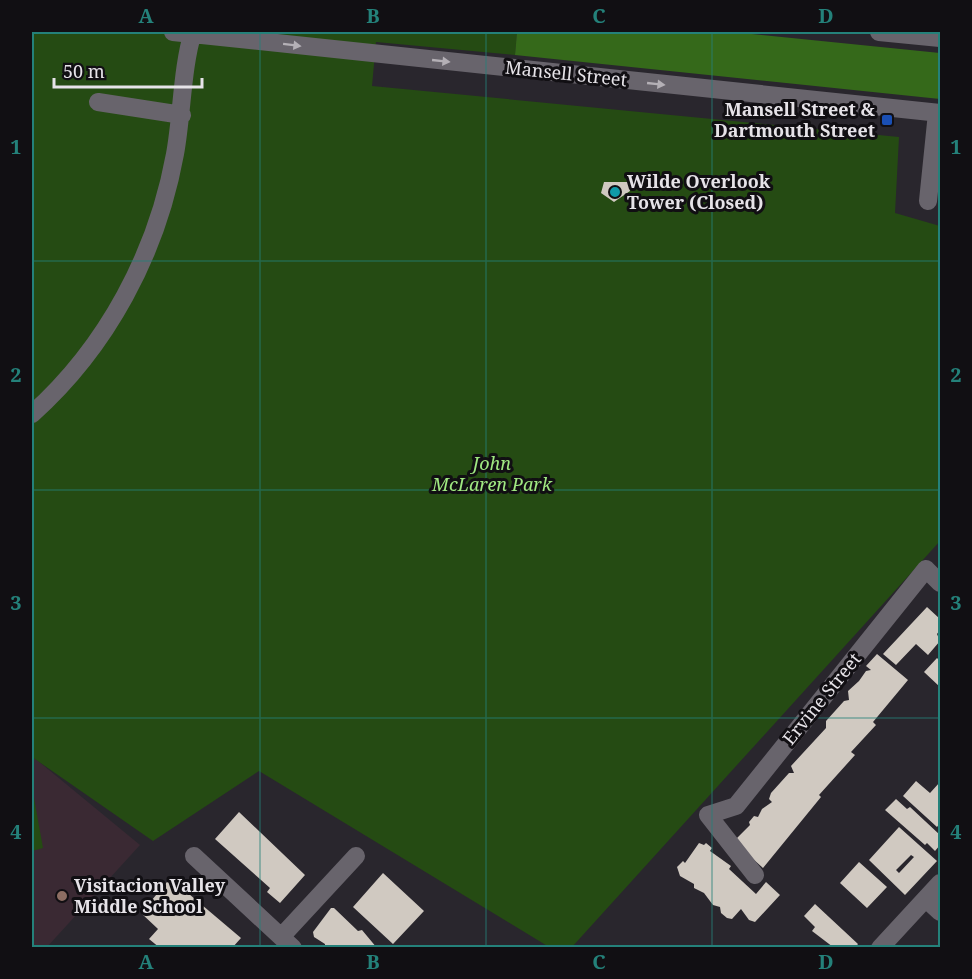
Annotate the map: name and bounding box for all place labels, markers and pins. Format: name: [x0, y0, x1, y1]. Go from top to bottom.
place label: Mansell Street & Dartmouth Street: [714, 97, 876, 142]
marker: Mansell Street & Dartmouth Street: [880, 113, 894, 127]
place label: Wilde Overlook Tower (Closed): [627, 169, 771, 214]
marker: Wilde Overlook Tower (Closed): [608, 185, 622, 199]
place label: Visitacion Valley Middle School: [74, 873, 226, 918]
marker: Visitacion Valley Middle School: [55, 889, 69, 903]

